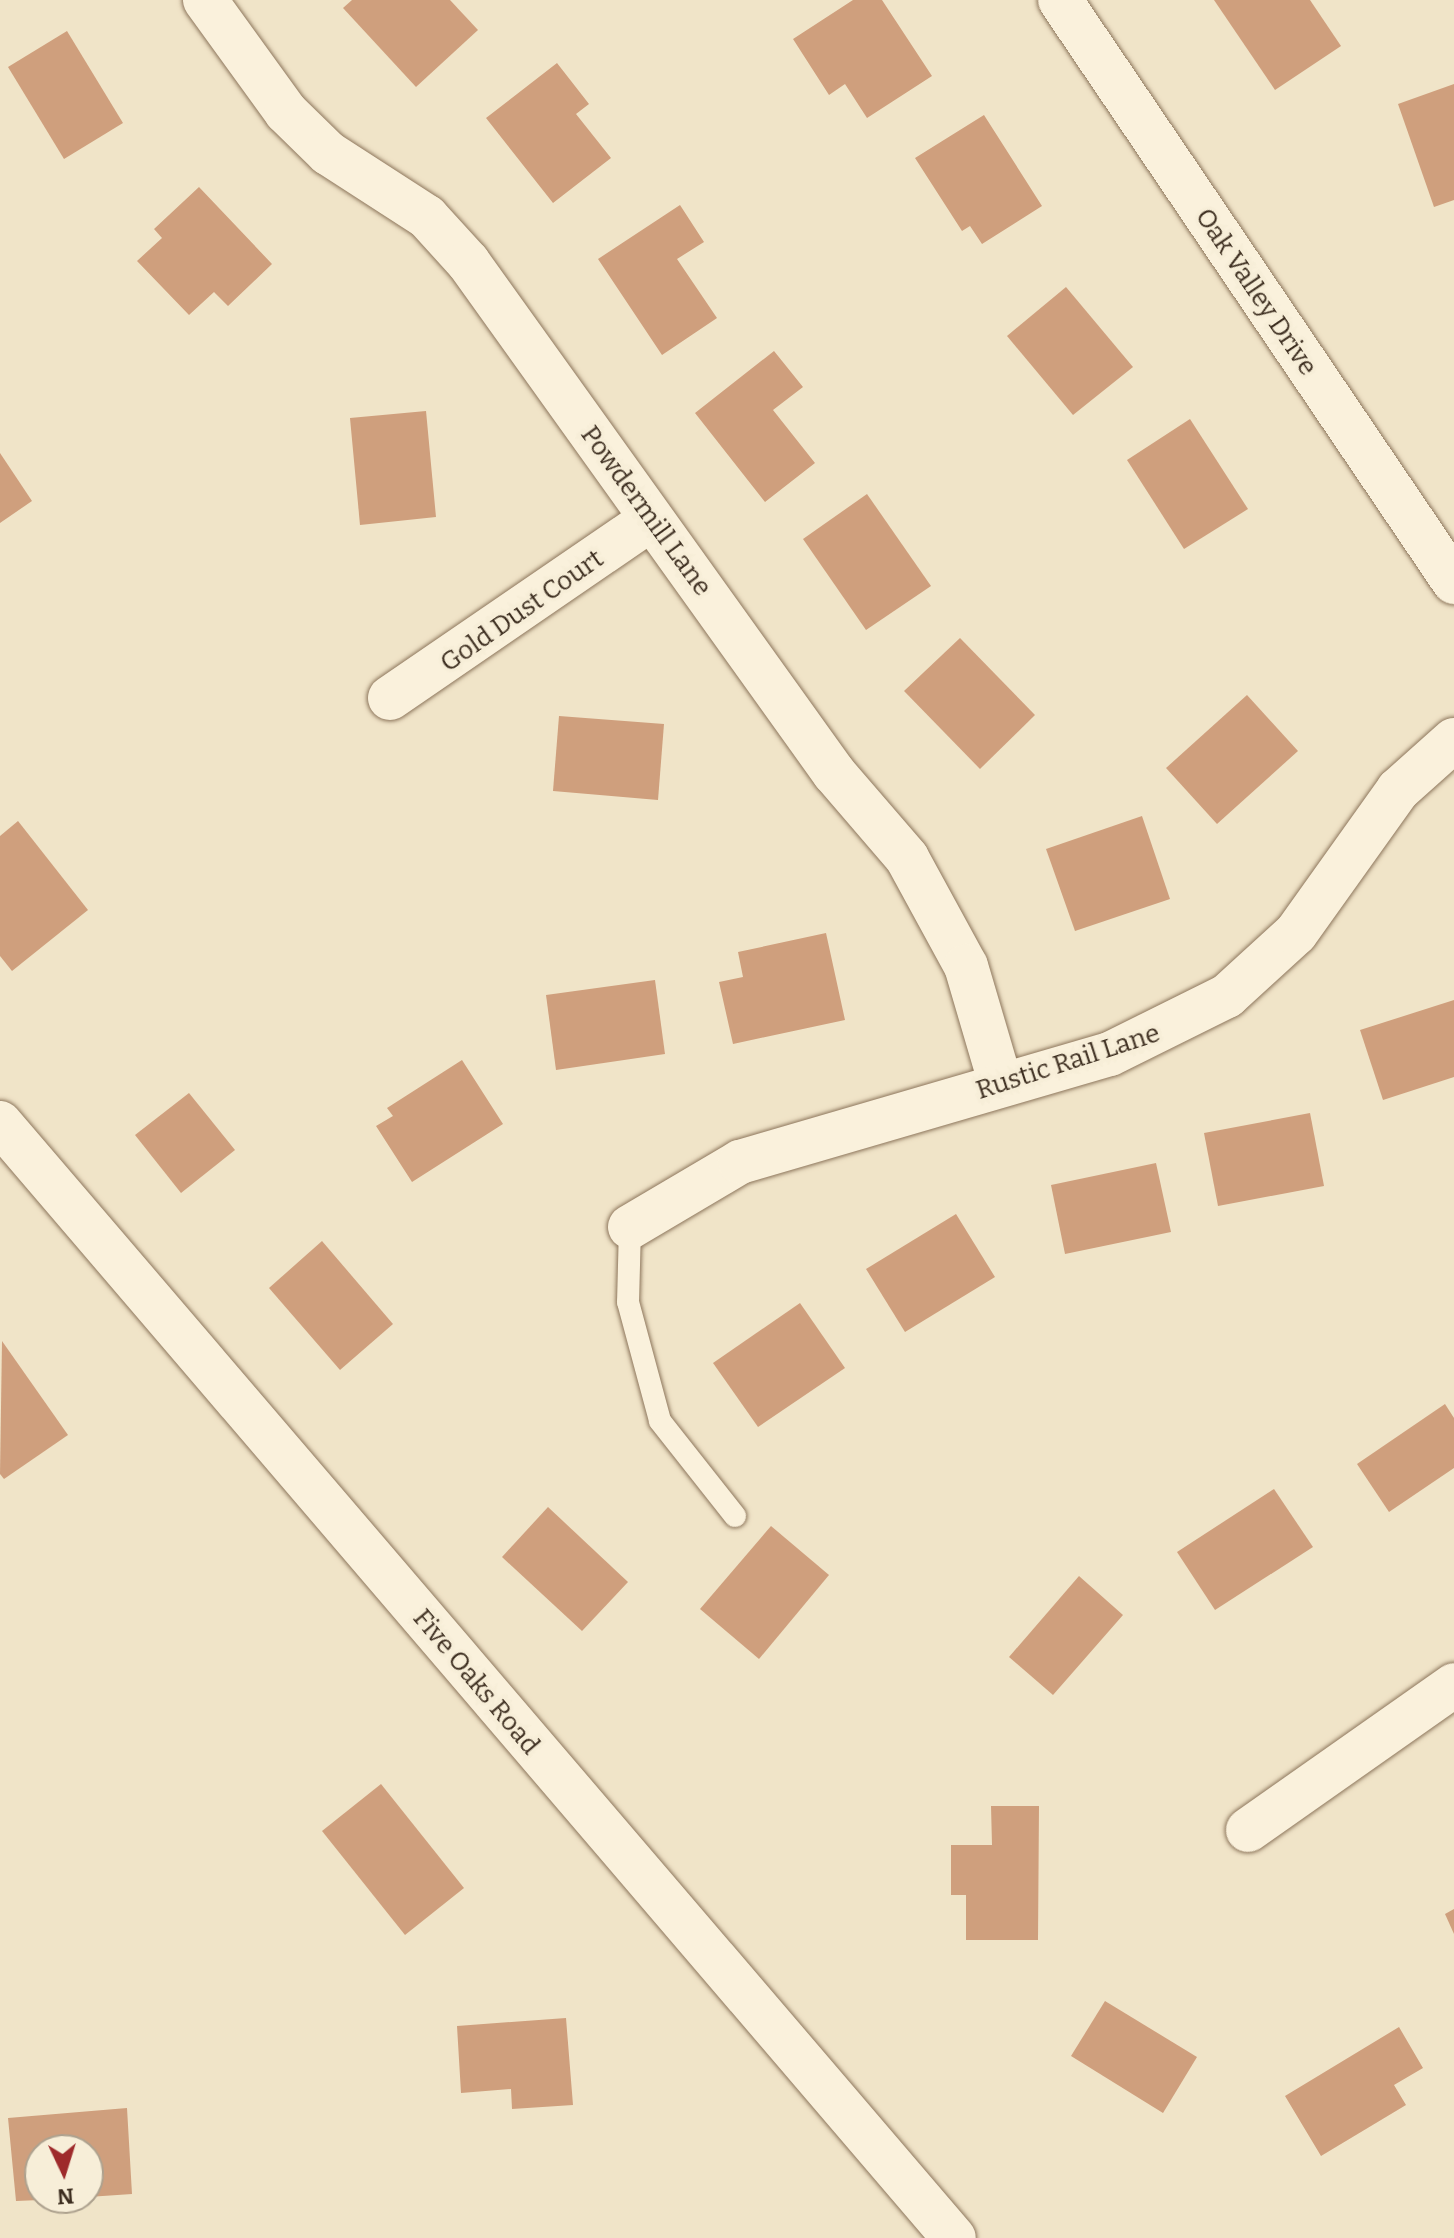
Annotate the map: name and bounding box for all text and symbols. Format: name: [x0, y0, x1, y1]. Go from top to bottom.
street label: Oak Valley Drive: [1189, 203, 1323, 381]
street label: Powdermill Lane: [574, 420, 718, 602]
street label: Gold Dust Court: [435, 543, 609, 679]
street label: Rustic Rail Lane: [972, 1018, 1164, 1106]
street label: Five Oaks Road: [406, 1603, 546, 1761]
north arrow: [24, 2134, 104, 2214]
text: N: [56, 2182, 75, 2211]

